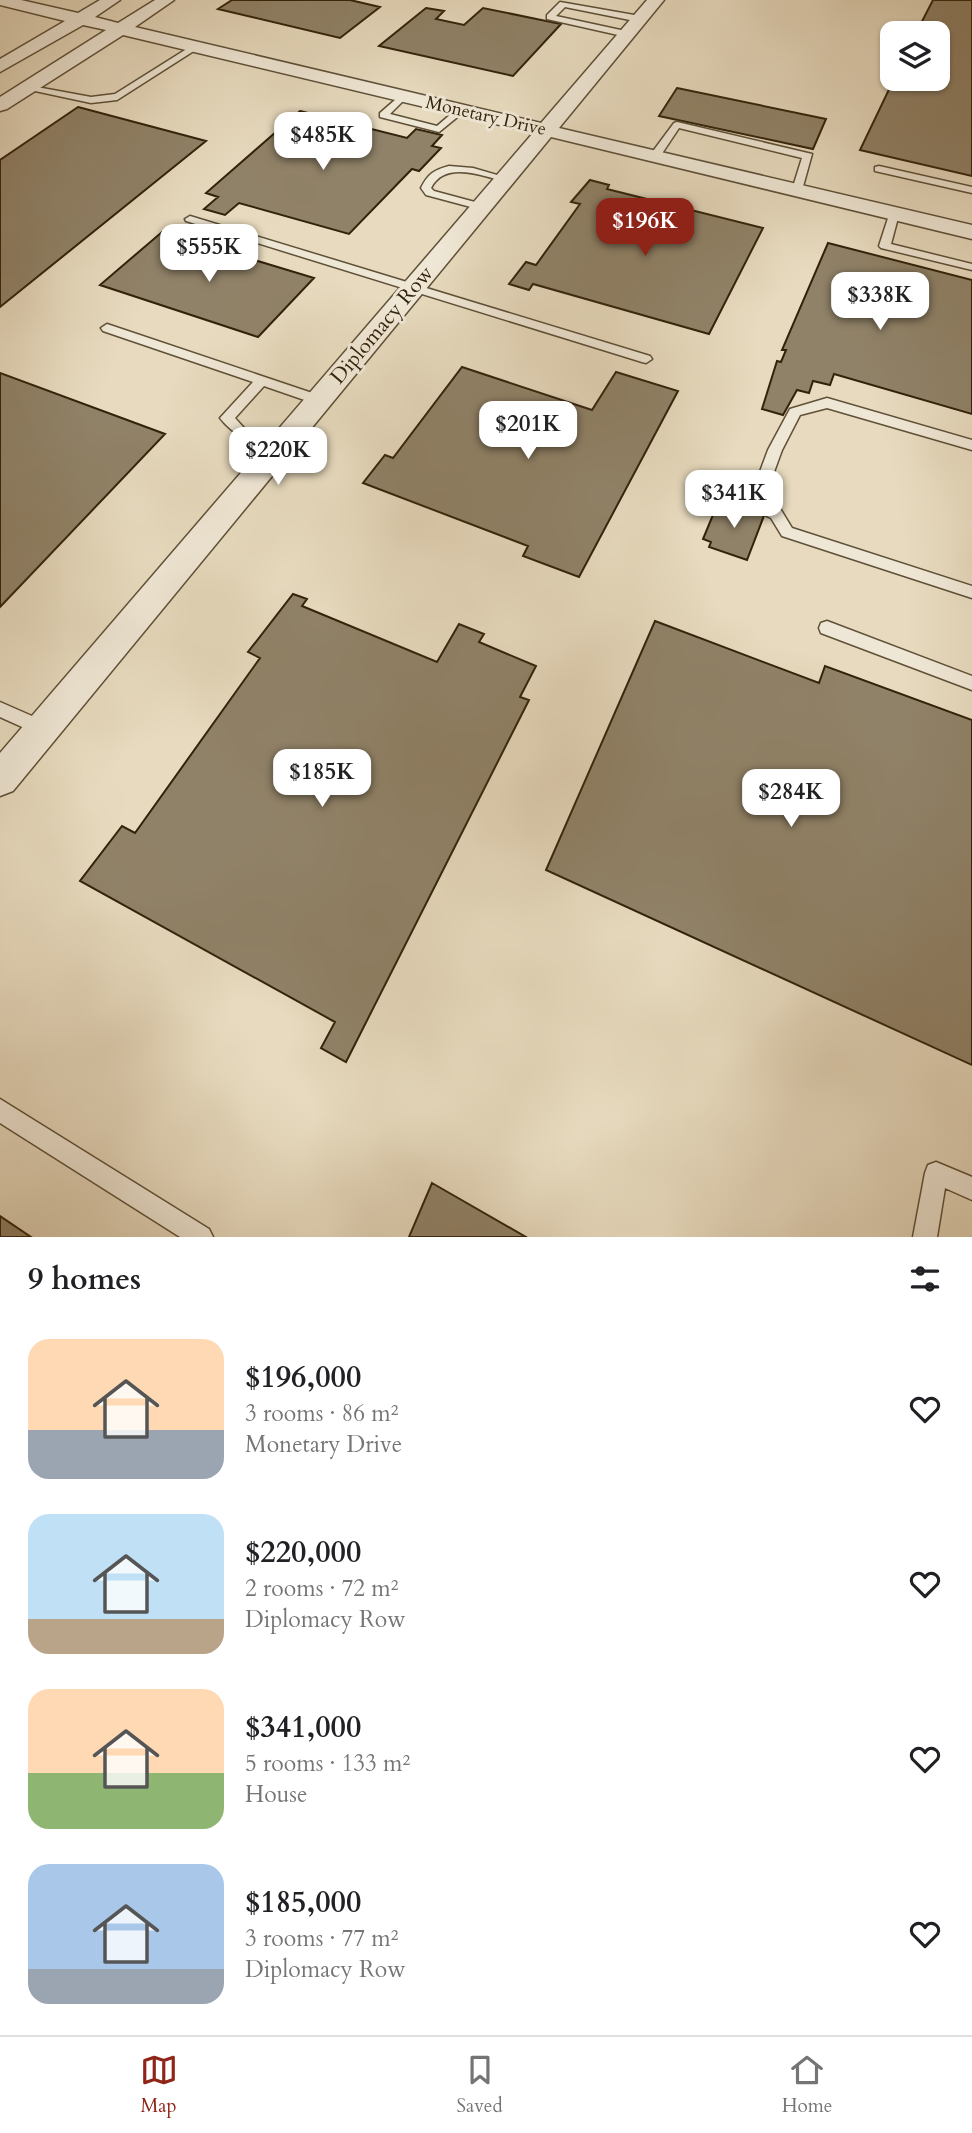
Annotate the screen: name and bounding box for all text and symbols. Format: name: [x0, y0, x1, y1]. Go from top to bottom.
map controls: [880, 21, 950, 91]
button: layers: [880, 21, 950, 91]
street label: Monetary Drive: [423, 90, 549, 142]
pin: $485K: [274, 113, 372, 172]
text: $485K: [290, 119, 356, 150]
pin: $196K: [596, 198, 694, 258]
text: $196K: [612, 205, 678, 236]
pin: $555K: [160, 224, 258, 284]
text: $555K: [176, 231, 242, 262]
street label: Diplomacy Row: [324, 259, 440, 391]
pin: $338K: [831, 272, 929, 332]
text: $338K: [847, 279, 913, 310]
pin: $201K: [479, 402, 577, 461]
text: $201K: [495, 408, 561, 439]
pin: $220K: [229, 428, 327, 487]
text: $220K: [245, 434, 311, 465]
pin: $341K: [685, 470, 783, 530]
text: $341K: [701, 477, 767, 508]
pin: $185K: [273, 750, 371, 809]
text: $185K: [289, 756, 355, 787]
pin: $284K: [742, 770, 840, 829]
text: $284K: [758, 776, 824, 807]
text: 9 homes: [28, 1259, 141, 1300]
icon: filters: [906, 1260, 944, 1298]
text: $196,000: [245, 1357, 361, 1398]
icon: home: [84, 1367, 168, 1451]
icon: heart: [906, 1390, 944, 1428]
text: 3 rooms · 86 m²: [245, 1398, 398, 1429]
text: Monetary Drive: [245, 1429, 402, 1460]
text: $220,000: [245, 1532, 361, 1573]
icon: home: [84, 1542, 168, 1626]
icon: heart: [906, 1565, 944, 1603]
text: 2 rooms · 72 m²: [245, 1573, 398, 1604]
text: Diplomacy Row: [245, 1604, 406, 1635]
text: $341,000: [245, 1707, 361, 1748]
icon: home: [84, 1717, 168, 1801]
icon: heart: [906, 1740, 944, 1778]
text: 5 rooms · 133 m²: [245, 1748, 410, 1779]
text: House: [245, 1779, 307, 1810]
text: $185,000: [245, 1882, 361, 1923]
icon: home: [84, 1892, 168, 1976]
icon: heart: [906, 1915, 944, 1953]
text: 3 rooms · 77 m²: [245, 1923, 398, 1954]
text: Diplomacy Row: [245, 1954, 406, 1985]
tab: Map: [140, 2051, 178, 2119]
tab: Saved: [457, 2051, 503, 2119]
tab: Home: [782, 2051, 832, 2119]

